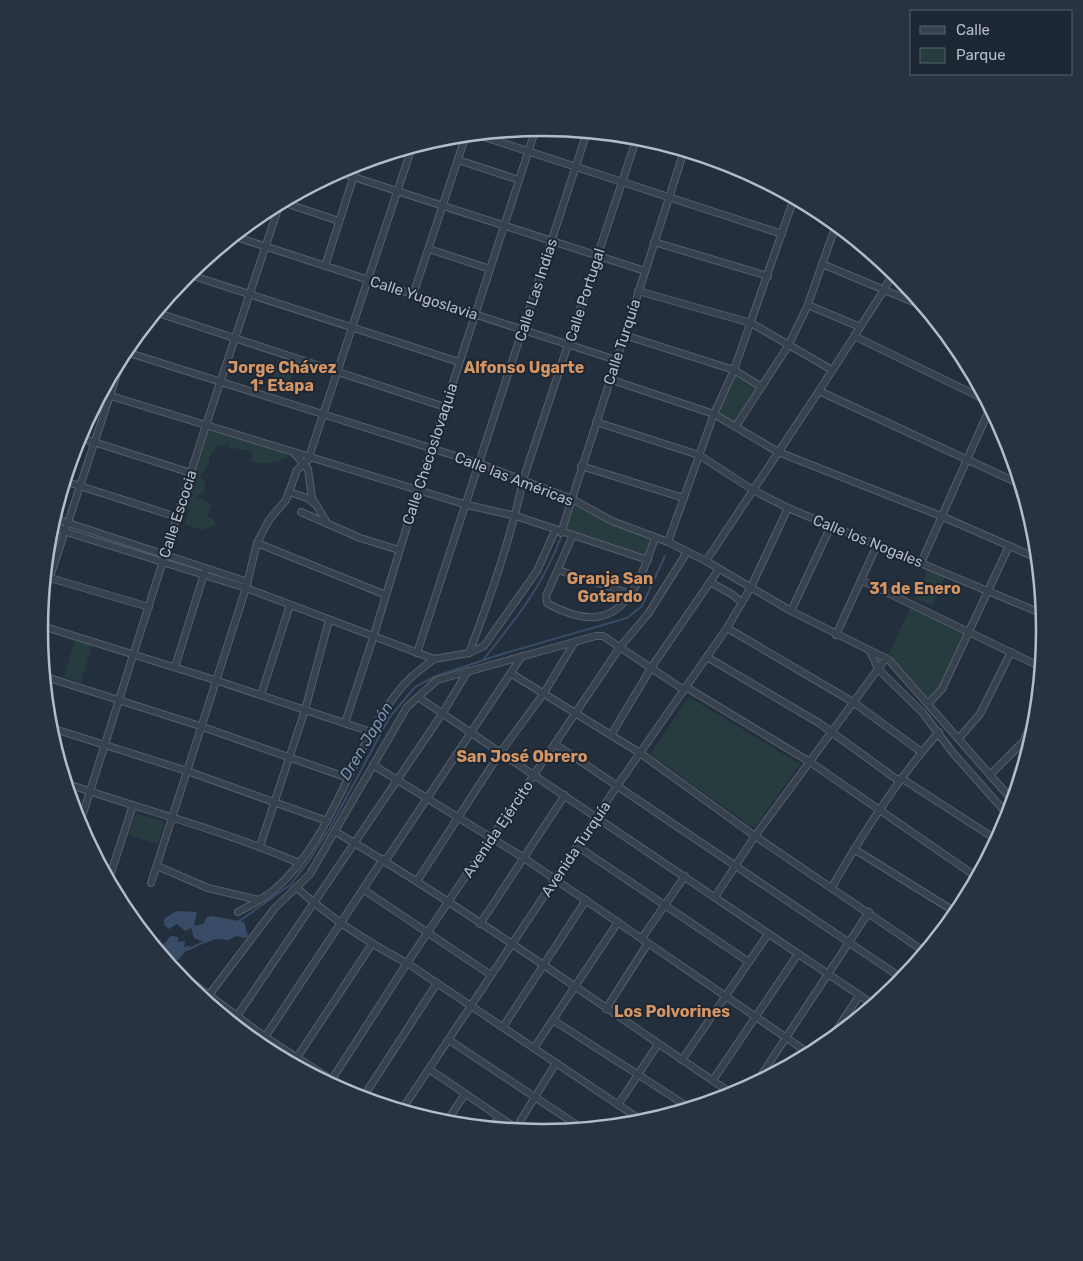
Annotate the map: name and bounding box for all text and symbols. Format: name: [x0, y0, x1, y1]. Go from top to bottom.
legend: [910, 10, 1073, 75]
text: Calle: [956, 21, 990, 39]
text: Parque: [956, 46, 1006, 64]
street label: Calle Las Indias: [511, 236, 561, 344]
street label: Calle Portugal: [561, 246, 609, 344]
street label: Calle Yugoslavia: [368, 272, 480, 324]
street label: Calle Turquía: [600, 297, 644, 387]
district label: Jorge Chávez 1ª Etapa: [227, 358, 337, 395]
district label: Alfonso Ugarte: [464, 358, 584, 377]
street label: Calle Checoslovaquia: [399, 381, 461, 527]
street label: Calle las Américas: [452, 448, 576, 510]
street label: Calle Escocia: [155, 468, 201, 560]
street label: Calle los Nogales: [810, 511, 926, 571]
district label: Granja San Gotardo: [567, 569, 653, 606]
district label: 31 de Enero: [869, 579, 961, 598]
water label: Dren Japón: [335, 699, 397, 783]
district label: San José Obrero: [456, 747, 588, 766]
street label: Avenida Ejército: [459, 777, 537, 881]
street label: Avenida Turquía: [537, 798, 615, 900]
district label: Los Polvorines: [614, 1002, 730, 1021]

